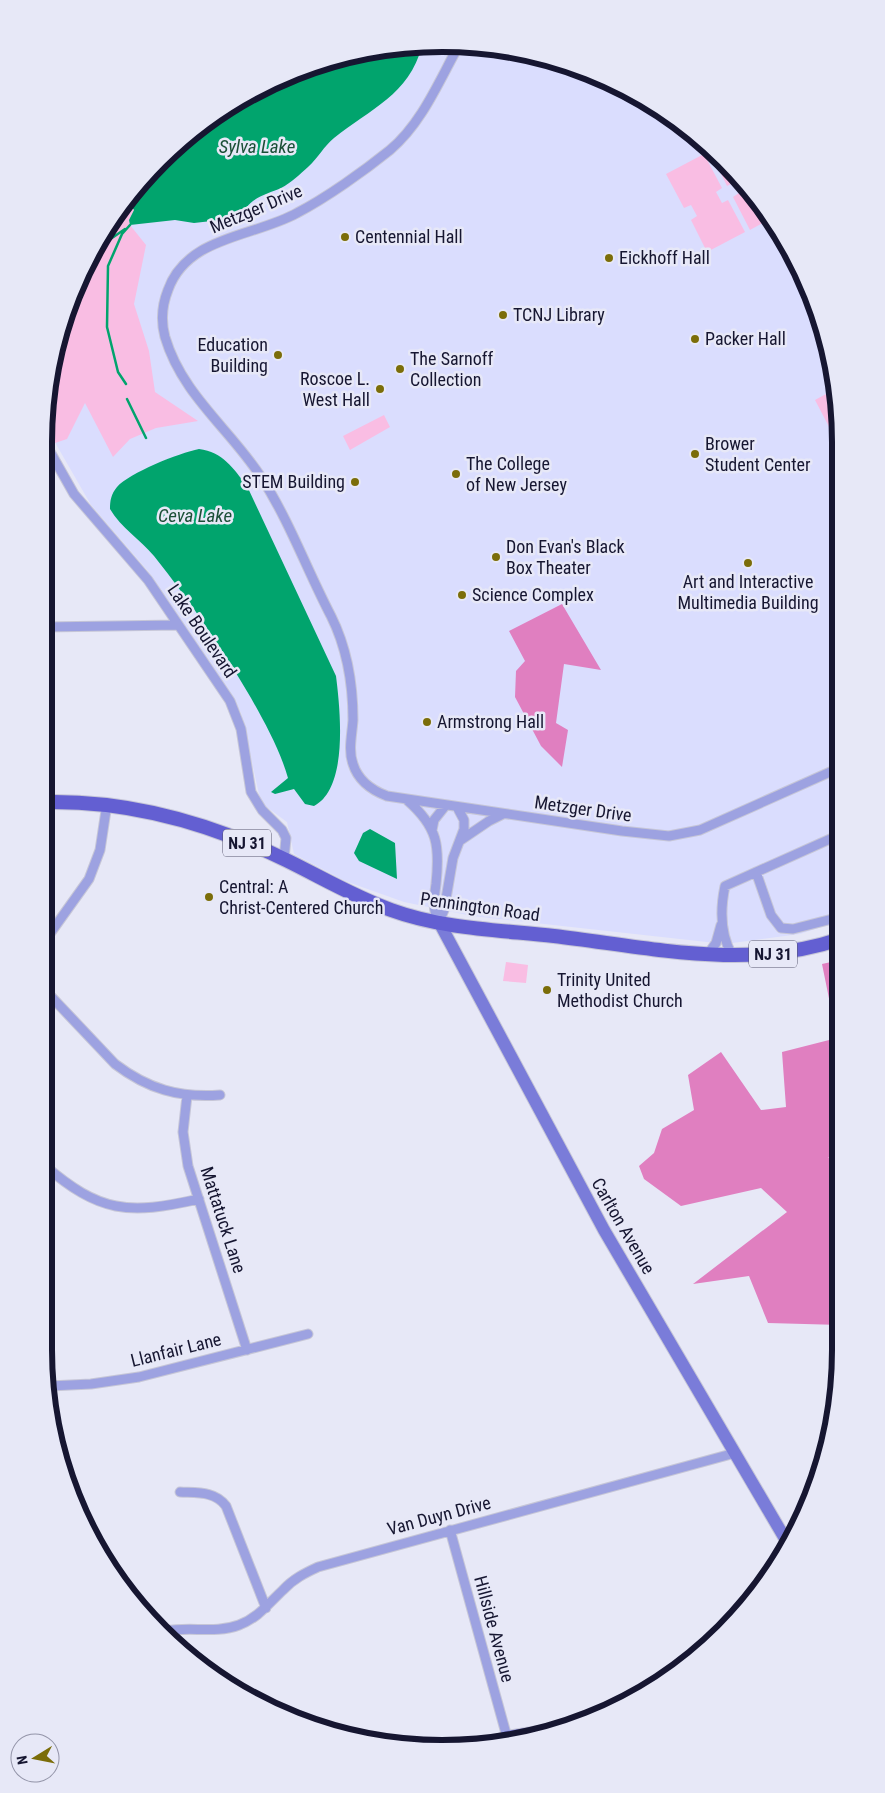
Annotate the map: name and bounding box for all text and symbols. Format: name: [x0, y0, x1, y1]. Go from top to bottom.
water label: Sylva Lake: [219, 135, 295, 158]
street label: Metzger Drive: [207, 180, 305, 237]
place label: Centennial Hall: [355, 226, 463, 247]
marker: Centennial Hall: [339, 231, 351, 243]
place label: Eickhoff Hall: [619, 247, 710, 268]
marker: Eickhoff Hall: [603, 252, 615, 264]
place label: TCNJ Library: [513, 304, 605, 325]
marker: TCNJ Library: [497, 309, 509, 321]
place label: Packer Hall: [705, 328, 786, 349]
marker: Packer Hall: [689, 333, 701, 345]
place label: Education Building: [197, 334, 268, 376]
place label: The Sarnoff Collection: [410, 348, 494, 390]
marker: Education Building: [272, 349, 284, 361]
marker: The Sarnoff Collection: [394, 363, 406, 375]
place label: Roscoe L. West Hall: [300, 368, 370, 410]
marker: Roscoe L. West Hall: [374, 383, 386, 395]
place label: Brower Student Center: [705, 433, 811, 475]
marker: Brower Student Center: [689, 448, 701, 460]
place label: The College of New Jersey: [466, 453, 567, 495]
marker: The College of New Jersey: [450, 468, 462, 480]
place label: STEM Building: [242, 471, 345, 492]
marker: STEM Building: [349, 476, 361, 488]
water label: Ceva Lake: [158, 504, 232, 527]
place label: Don Evan's Black Box Theater: [506, 536, 625, 578]
marker: Don Evan's Black Box Theater: [490, 551, 502, 563]
marker: Art and Interactive Multimedia Building: [742, 557, 754, 569]
place label: Art and Interactive Multimedia Building: [677, 571, 819, 613]
street label: Lake Boulevard: [163, 580, 241, 681]
place label: Science Complex: [472, 584, 594, 605]
marker: Science Complex: [456, 589, 468, 601]
place label: Armstrong Hall: [437, 711, 544, 732]
marker: Armstrong Hall: [421, 716, 433, 728]
street label: Metzger Drive: [533, 791, 633, 826]
road number: NJ 31: [223, 830, 271, 856]
place label: Central: A Christ-Centered Church: [219, 876, 383, 918]
street label: Pennington Road: [419, 888, 541, 925]
marker: Central: A Christ-Centered Church: [203, 891, 215, 903]
road number: NJ 31: [749, 941, 797, 968]
place label: Trinity United Methodist Church: [557, 969, 683, 1011]
marker: Trinity United Methodist Church: [541, 984, 553, 996]
street label: Mattatuck Lane: [196, 1164, 251, 1276]
street label: Carlton Avenue: [588, 1174, 659, 1277]
street label: Llanfair Lane: [128, 1328, 223, 1371]
street label: Van Duyn Drive: [385, 1492, 493, 1539]
street label: Hillside Avenue: [470, 1573, 519, 1684]
north arrow: [10, 1733, 60, 1783]
text: N: [14, 1755, 31, 1766]

